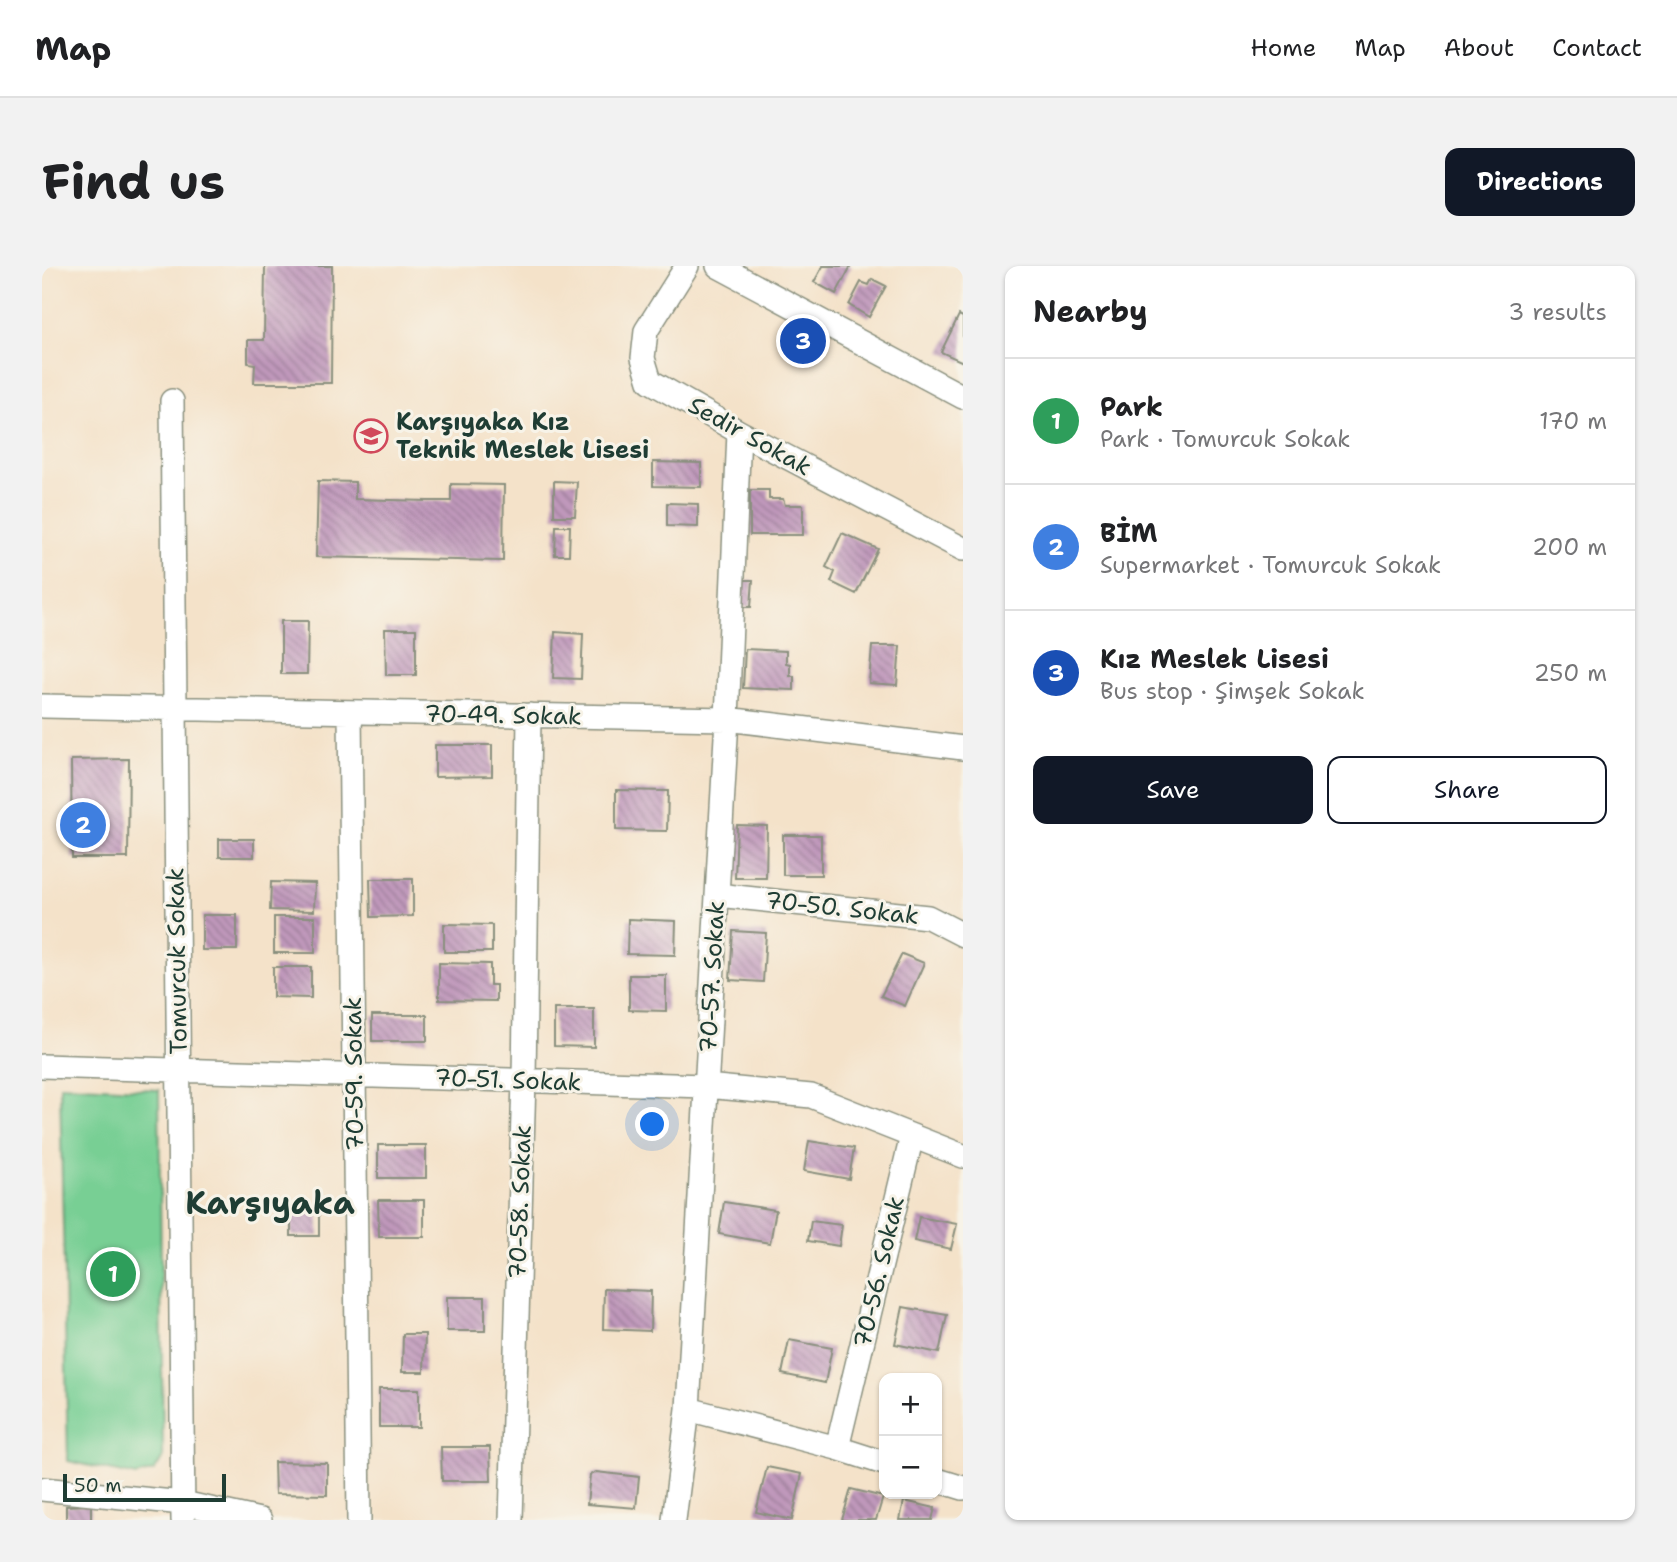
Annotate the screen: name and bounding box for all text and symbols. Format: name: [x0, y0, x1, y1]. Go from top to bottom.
text: Map: [35, 26, 111, 71]
text: Home: [1250, 32, 1316, 64]
text: Map: [1354, 32, 1406, 64]
text: About: [1444, 32, 1514, 64]
text: Contact: [1552, 32, 1642, 64]
button: Directions: [1445, 148, 1635, 216]
text: Find us: [42, 149, 225, 215]
text: Nearby: [1033, 291, 1148, 332]
text: 3 results: [1508, 297, 1607, 327]
pin: 3: [780, 315, 826, 367]
street label: Sedir Sokak: [683, 389, 817, 483]
text: Park: [1100, 389, 1163, 424]
place label: Karşıyaka Kız Teknik Meslek Lisesi: [396, 406, 649, 466]
text: 1: [1051, 406, 1061, 436]
text: 170 m: [1539, 406, 1607, 436]
school or university icon: Karşıyaka Kız Teknik Meslek Lisesi: [352, 417, 390, 455]
text: Park · Tomurcuk Sokak: [1100, 424, 1351, 454]
text: BİM: [1100, 515, 1158, 550]
text: 2: [1048, 532, 1064, 562]
text: 200 m: [1532, 532, 1607, 562]
text: Supermarket · Tomurcuk Sokak: [1100, 550, 1441, 580]
text: Kız Meslek Lisesi: [1100, 641, 1329, 676]
text: 3: [1048, 658, 1064, 688]
text: 250 m: [1534, 658, 1607, 688]
text: Bus stop · Şimşek Sokak: [1100, 676, 1365, 706]
street label: 70-49. Sokak: [424, 698, 582, 732]
button: Save: [1033, 756, 1313, 824]
button: Share: [1327, 756, 1607, 824]
pin: 2: [60, 799, 106, 851]
street label: Tomurcuk Sokak: [159, 867, 195, 1055]
street label: 70-50. Sokak: [764, 884, 920, 932]
street label: 70-57. Sokak: [692, 900, 732, 1054]
street label: 70-59. Sokak: [337, 997, 371, 1151]
street label: 70-51. Sokak: [434, 1061, 582, 1099]
your location: [635, 1107, 669, 1141]
street label: 70-58. Sokak: [501, 1124, 539, 1280]
district label: Karşıyaka: [185, 1181, 355, 1224]
street label: 70-56. Sokak: [846, 1193, 912, 1351]
pin: 1: [90, 1248, 136, 1300]
map controls: [879, 1373, 942, 1499]
button: +: [879, 1373, 942, 1436]
button: −: [879, 1436, 942, 1499]
scale bar: [63, 1471, 226, 1503]
text: 50 m: [74, 1473, 122, 1498]

